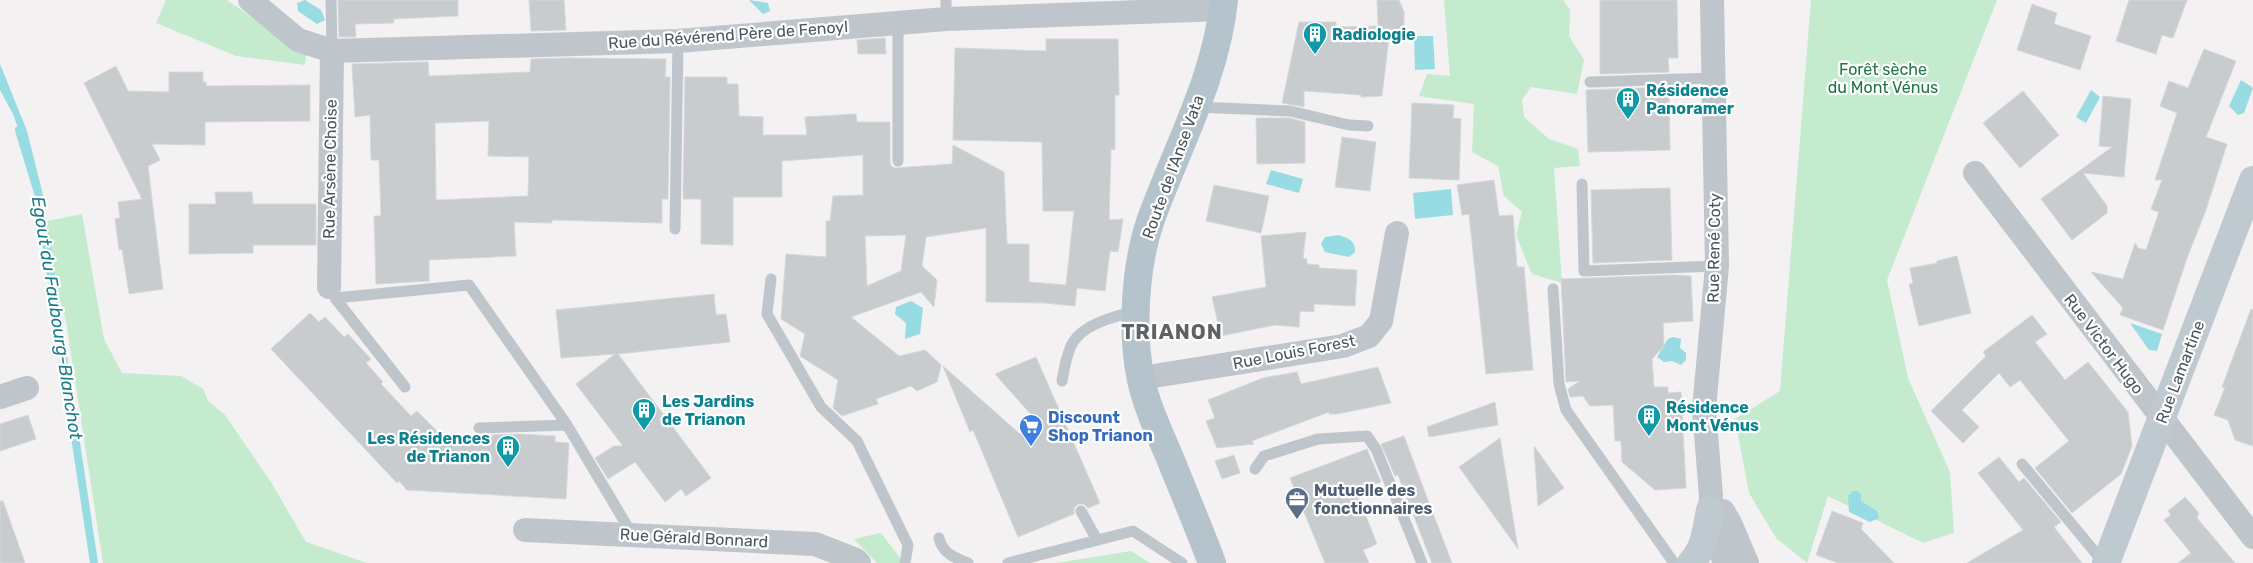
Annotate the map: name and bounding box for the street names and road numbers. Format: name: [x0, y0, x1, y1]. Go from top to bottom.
street label: Rue du Révérend Père de Fenoyl: [607, 17, 849, 53]
street label: Route de l'Anse Vata: [1138, 93, 1208, 241]
street label: Rue Arsène Choise: [319, 99, 341, 239]
street label: Rue René Coty: [1704, 193, 1724, 303]
street label: Rue Victor Hugo: [2060, 290, 2148, 398]
street label: Rue Lamartine: [2152, 318, 2208, 426]
street label: Rue Louis Forest: [1231, 331, 1357, 373]
street label: Rue Gérald Bonnard: [619, 525, 769, 551]

